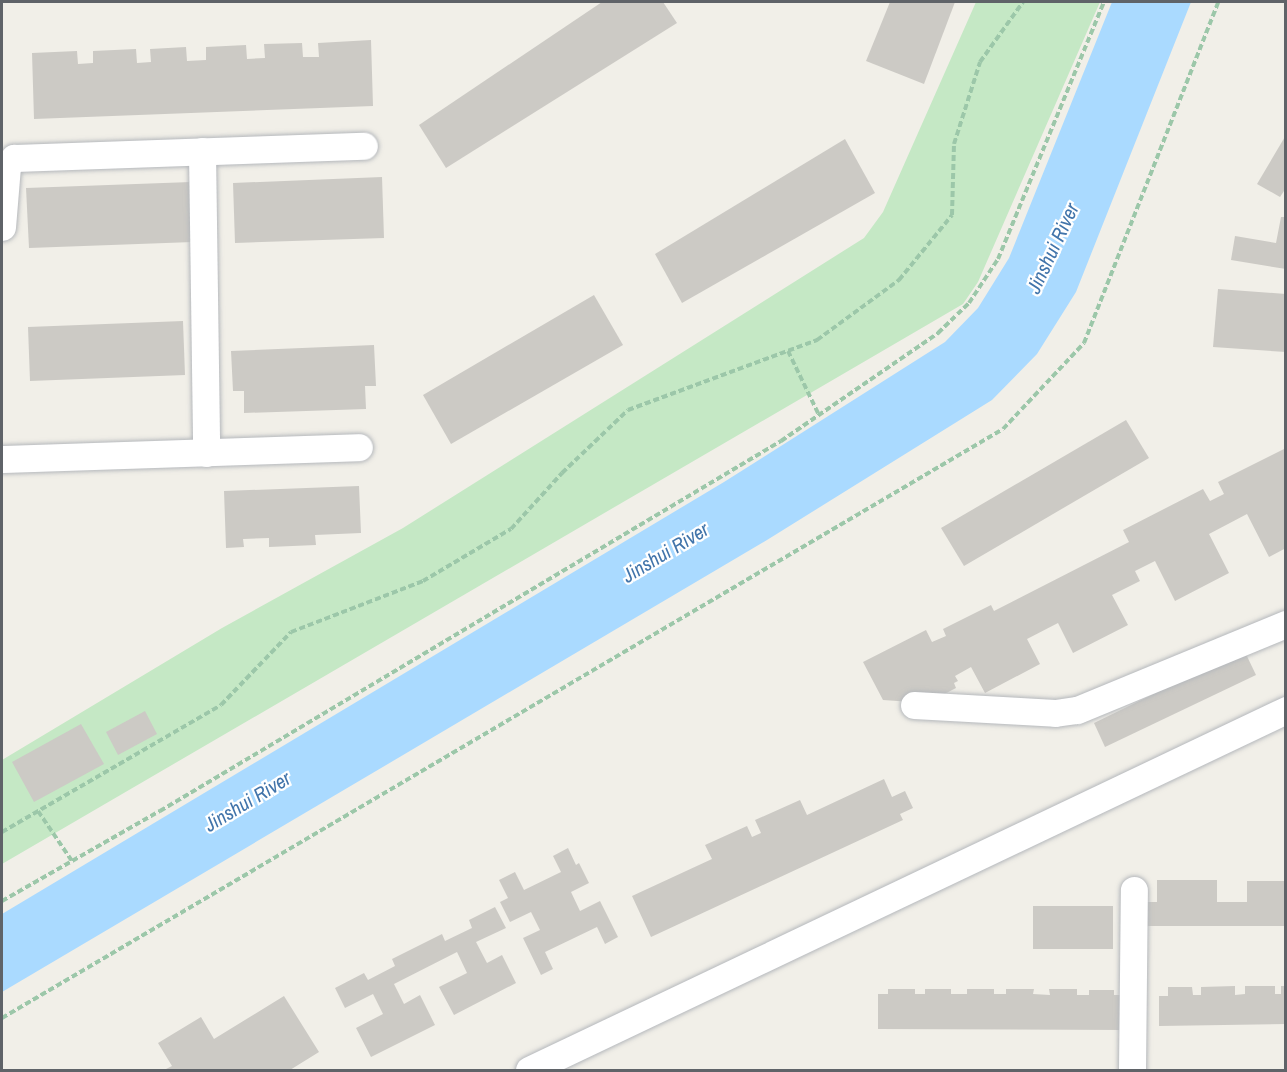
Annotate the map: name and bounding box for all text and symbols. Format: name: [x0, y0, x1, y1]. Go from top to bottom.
water label: Jinshui River: [1021, 199, 1083, 297]
water label: Jinshui River: [617, 517, 713, 587]
water label: Jinshui River: [199, 766, 295, 836]

